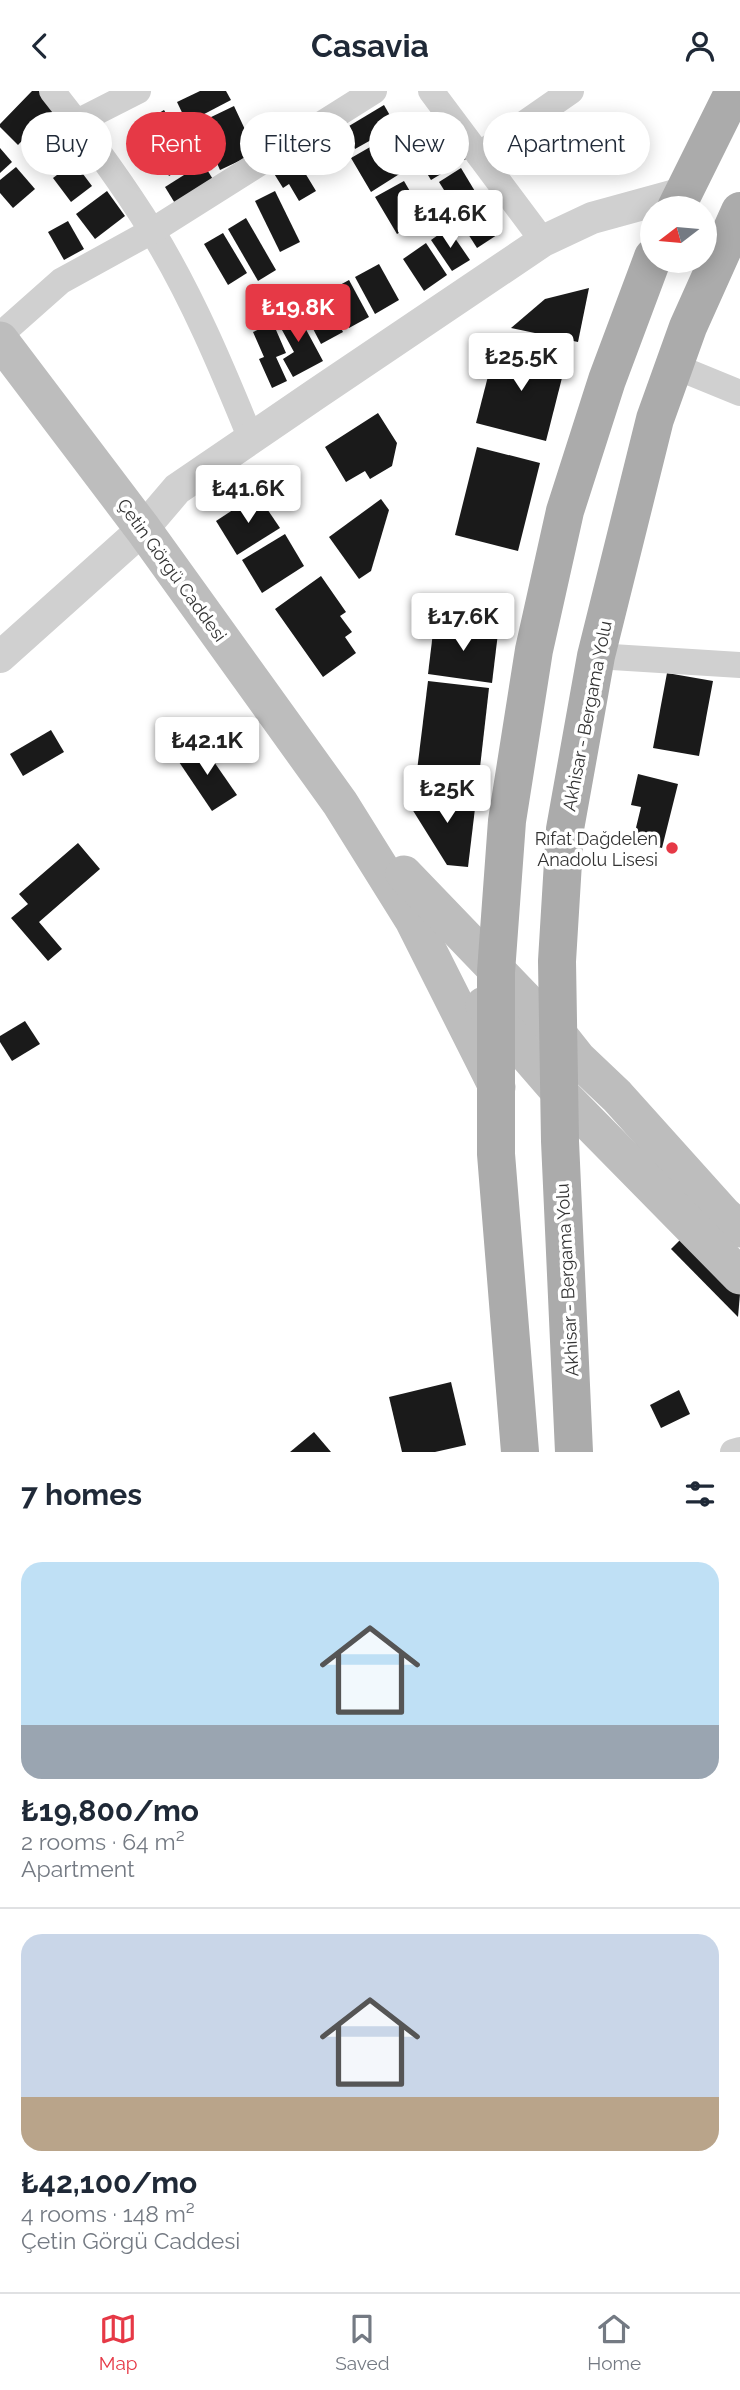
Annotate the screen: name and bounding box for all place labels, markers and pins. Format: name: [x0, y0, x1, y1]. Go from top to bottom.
pin: ₺14.6K: [393, 191, 507, 250]
pin: ₺19.8K: [241, 285, 355, 344]
pin: ₺25.5K: [464, 334, 578, 393]
pin: ₺41.6K: [191, 465, 305, 525]
pin: ₺17.6K: [406, 594, 520, 653]
pin: ₺42.1K: [150, 717, 264, 777]
pin: ₺25K: [406, 765, 488, 825]
place label: Rıfat Dağdelen Anadolu Lisesi: [535, 828, 658, 870]
marker: Rıfat Dağdelen Anadolu Lisesi: [664, 840, 680, 856]

